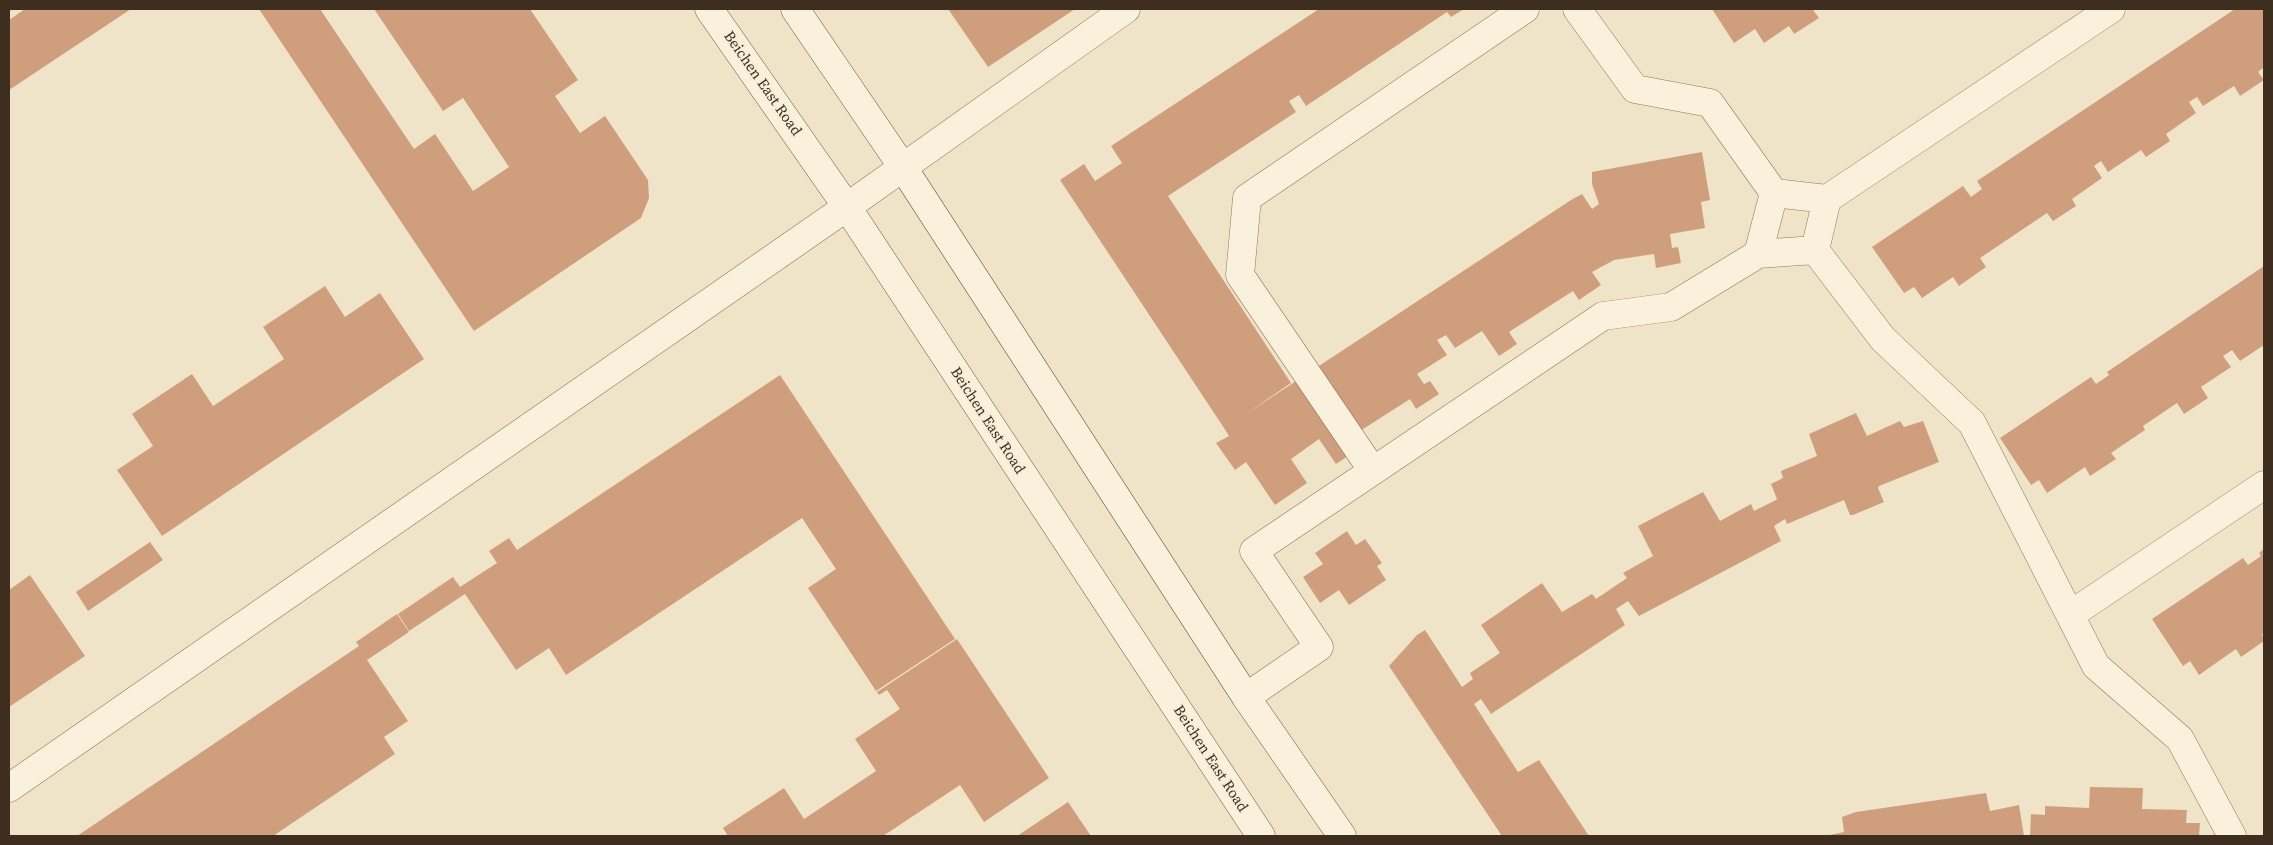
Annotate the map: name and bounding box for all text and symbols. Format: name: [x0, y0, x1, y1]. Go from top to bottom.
street label: Beichen East Road: [719, 28, 805, 140]
street label: Beichen East Road: [946, 364, 1028, 478]
street label: Beichen East Road: [1169, 702, 1251, 816]

